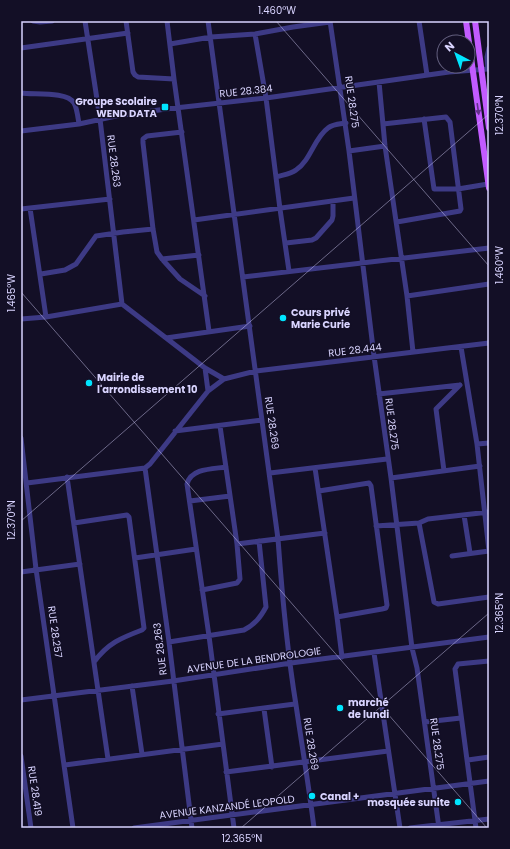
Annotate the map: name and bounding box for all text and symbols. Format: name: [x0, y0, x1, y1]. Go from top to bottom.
text: 1.460°W: [258, 3, 296, 18]
north arrow: [436, 34, 476, 74]
text: N: [441, 38, 458, 55]
street label: RUE 28.275: [341, 75, 363, 129]
street label: RUE 28.384: [219, 81, 273, 101]
place label: Groupe Scolaire WEND DATA: [75, 94, 158, 121]
text: 12.370°N: [492, 95, 507, 135]
marker: Groupe Scolaire WEND DATA: [160, 102, 170, 112]
one-way arrow: [475, 103, 482, 115]
street label: RUE 28.263: [103, 134, 125, 188]
text: 1.460°W: [492, 246, 507, 284]
text: 1.465°W: [4, 274, 19, 312]
place label: Cours privé Marie Curie: [291, 305, 350, 332]
marker: Cours privé Marie Curie: [278, 313, 288, 323]
street label: RUE 28.444: [327, 339, 383, 361]
place label: Mairie de l'arrondissement 10: [97, 370, 198, 397]
marker: Mairie de l'arrondissement 10: [84, 378, 94, 388]
street label: RUE 28.269: [261, 396, 283, 450]
street label: RUE 28.275: [381, 397, 403, 451]
text: 12.370°N: [4, 500, 19, 540]
text: 12.365°N: [492, 593, 507, 633]
street label: RUE 28.257: [44, 605, 66, 659]
street label: RUE 28.263: [149, 622, 171, 676]
street label: AVENUE DE LA BENDROLOGIE: [186, 643, 322, 677]
place label: marché de lundi: [348, 695, 389, 722]
marker: marché de lundi: [335, 703, 345, 713]
street label: RUE 28.269: [299, 717, 323, 771]
street label: RUE 28.275: [426, 717, 448, 771]
street label: RUE 28.419: [24, 765, 46, 817]
place label: Canal +: [320, 789, 359, 804]
street label: AVENUE KANZANDÉ LEOPOLD: [158, 791, 296, 823]
marker: Canal +: [307, 791, 317, 801]
place label: mosquée sunite: [367, 795, 450, 810]
marker: mosquée sunite: [453, 797, 463, 807]
text: 12.365°N: [222, 831, 262, 846]

